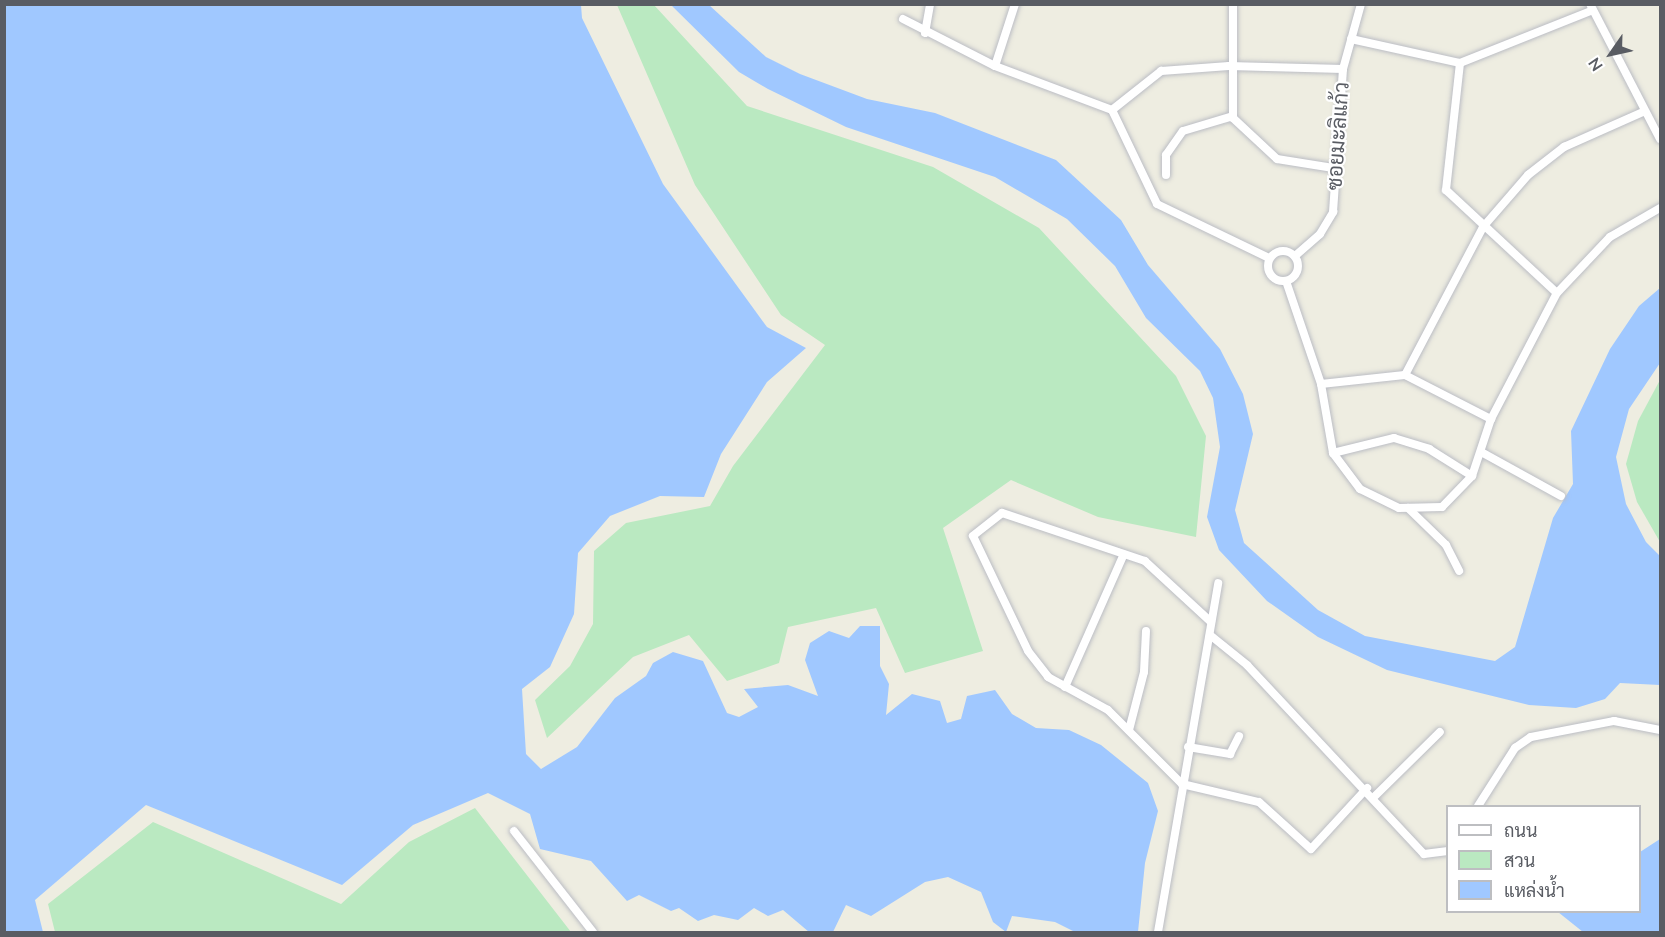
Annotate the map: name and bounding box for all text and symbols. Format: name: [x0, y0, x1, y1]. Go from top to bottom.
north arrow: [1581, 24, 1641, 84]
text: N: [1584, 53, 1609, 75]
street label: ซอยมะลิแก้ว: [1322, 81, 1354, 191]
legend: [1446, 805, 1641, 913]
text: ถนน: [1504, 819, 1537, 843]
text: สวน: [1504, 849, 1535, 873]
text: แหล่งน้ำ: [1504, 879, 1565, 903]

